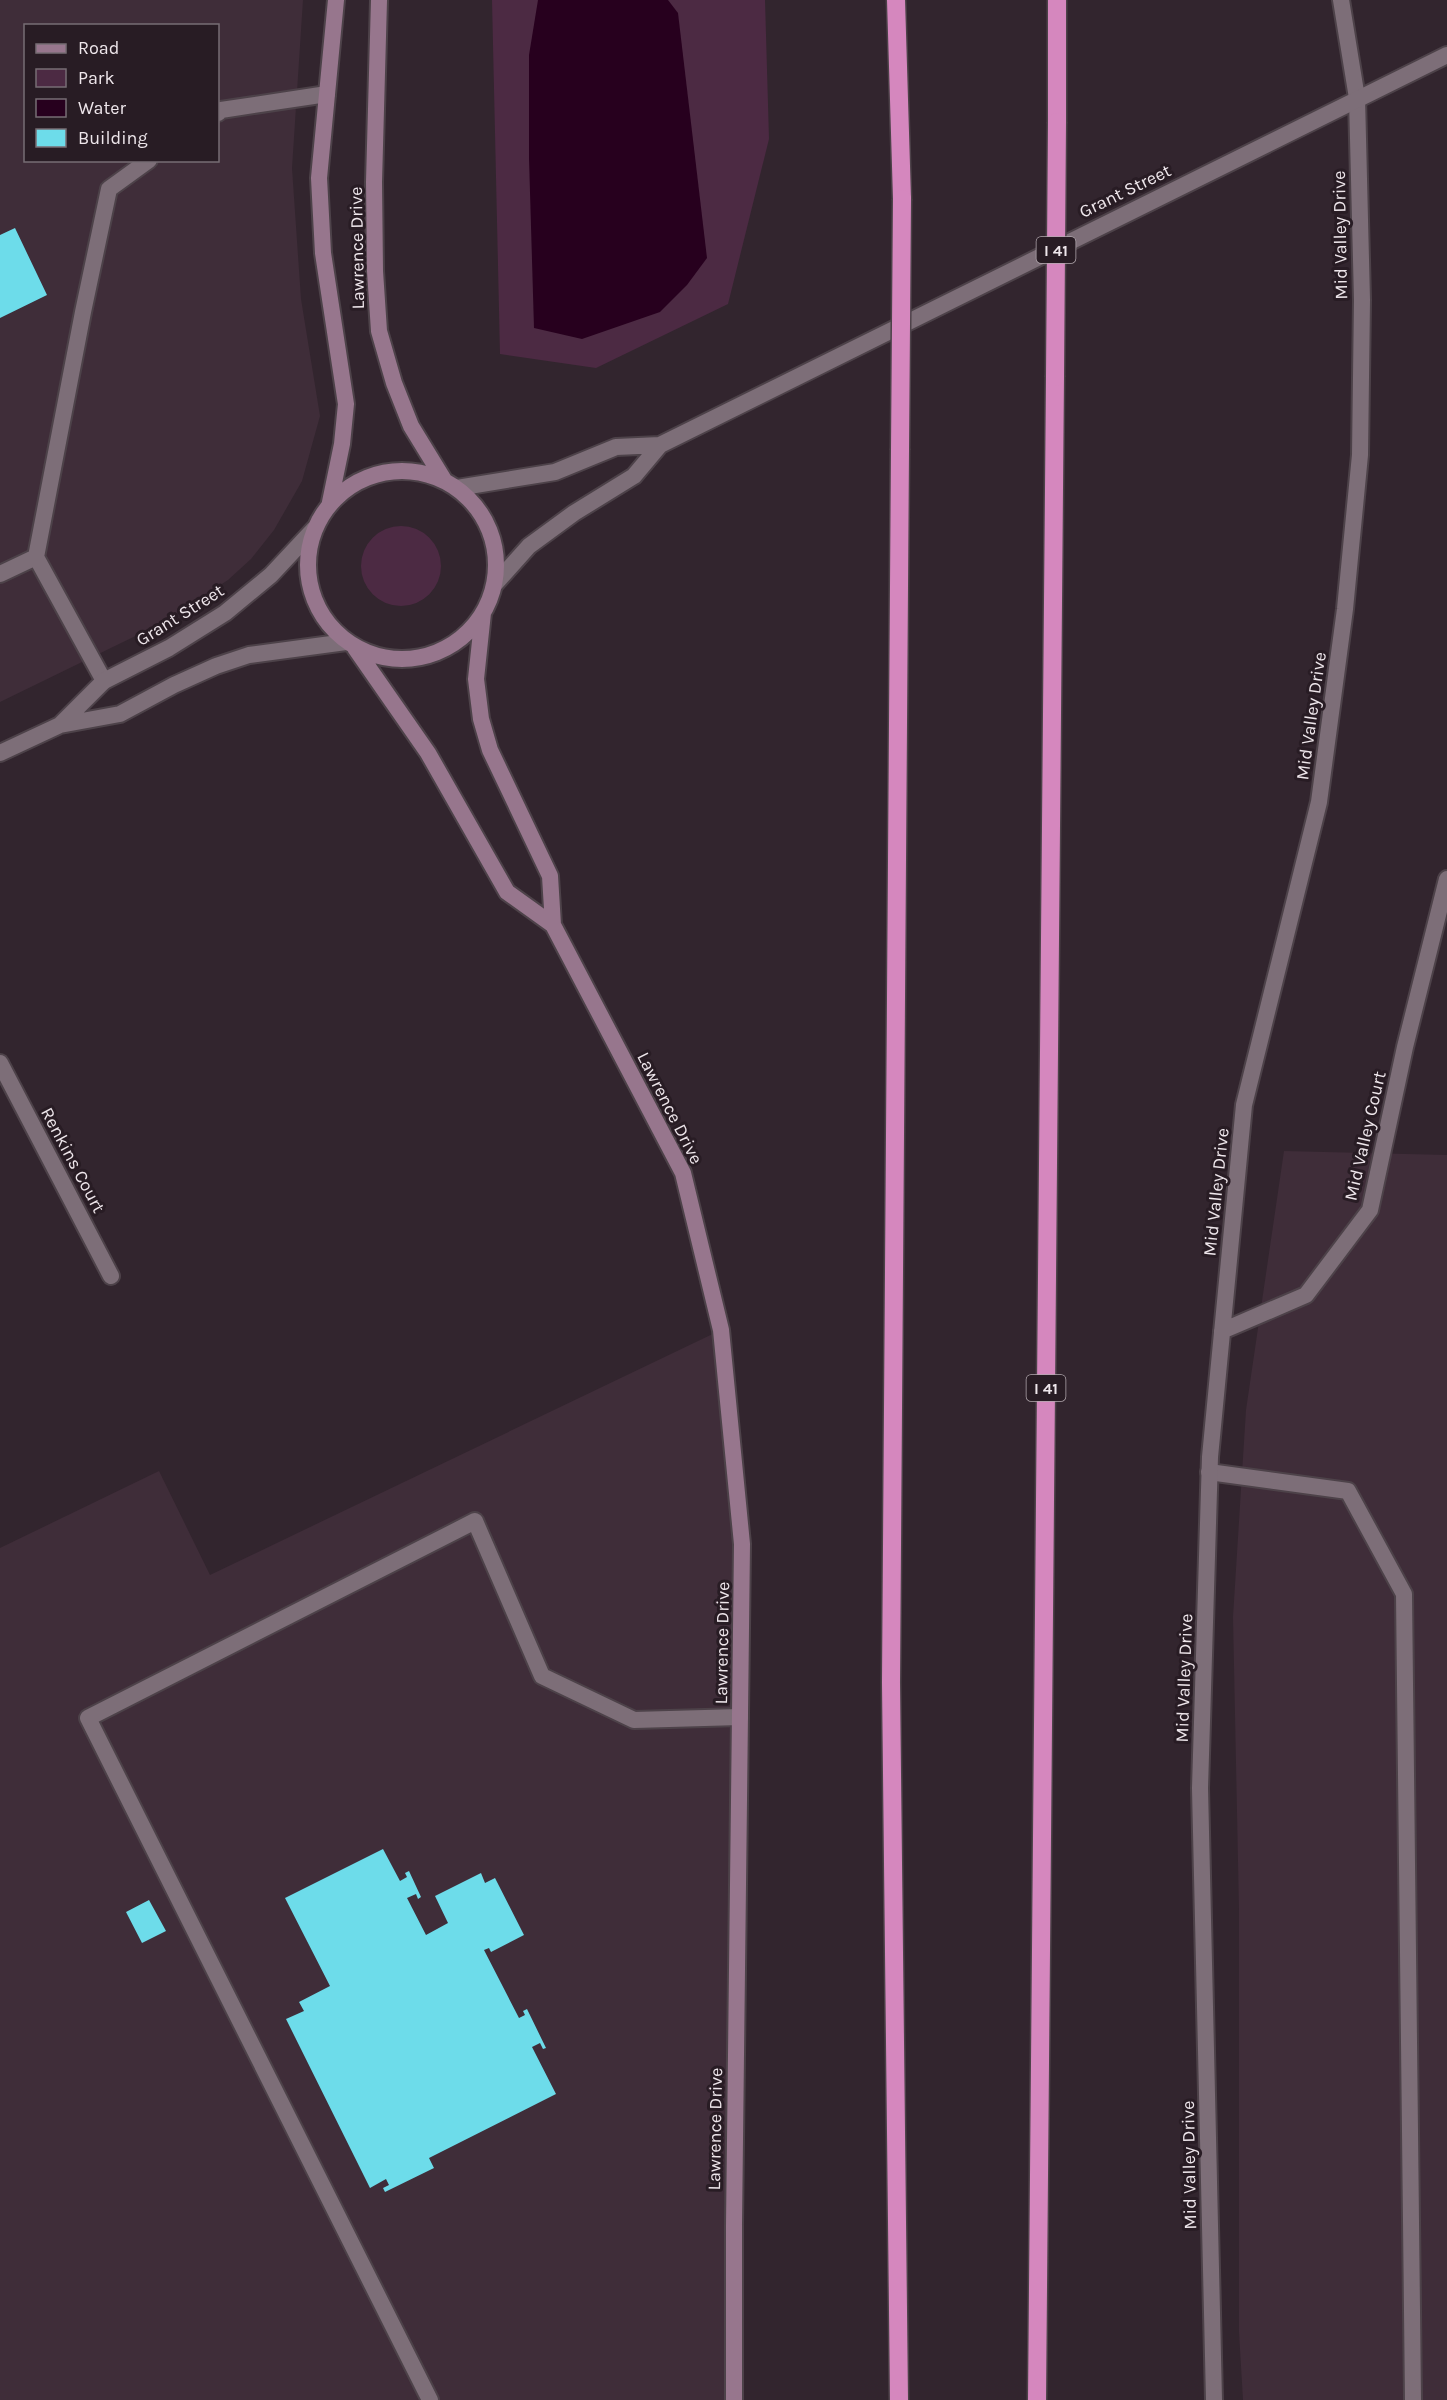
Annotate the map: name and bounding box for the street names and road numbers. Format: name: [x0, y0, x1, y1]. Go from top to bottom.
street label: Grant Street: [1076, 159, 1175, 223]
street label: Mid Valley Drive: [1328, 170, 1352, 300]
street label: Lawrence Drive: [345, 186, 369, 310]
road number: I 41: [1036, 237, 1076, 263]
street label: Grant Street: [132, 579, 228, 651]
street label: Mid Valley Drive: [1291, 651, 1331, 781]
street label: Lawrence Drive: [632, 1048, 708, 1168]
street label: Mid Valley Court: [1339, 1069, 1391, 1203]
street label: Renkins Court: [36, 1104, 110, 1217]
street label: Mid Valley Drive: [1198, 1127, 1234, 1257]
road number: I 41: [1026, 1375, 1066, 1401]
street label: Lawrence Drive: [710, 1581, 734, 1705]
street label: Mid Valley Drive: [1171, 1613, 1197, 1743]
street label: Lawrence Drive: [703, 2067, 727, 2191]
street label: Mid Valley Drive: [1177, 2100, 1201, 2230]

